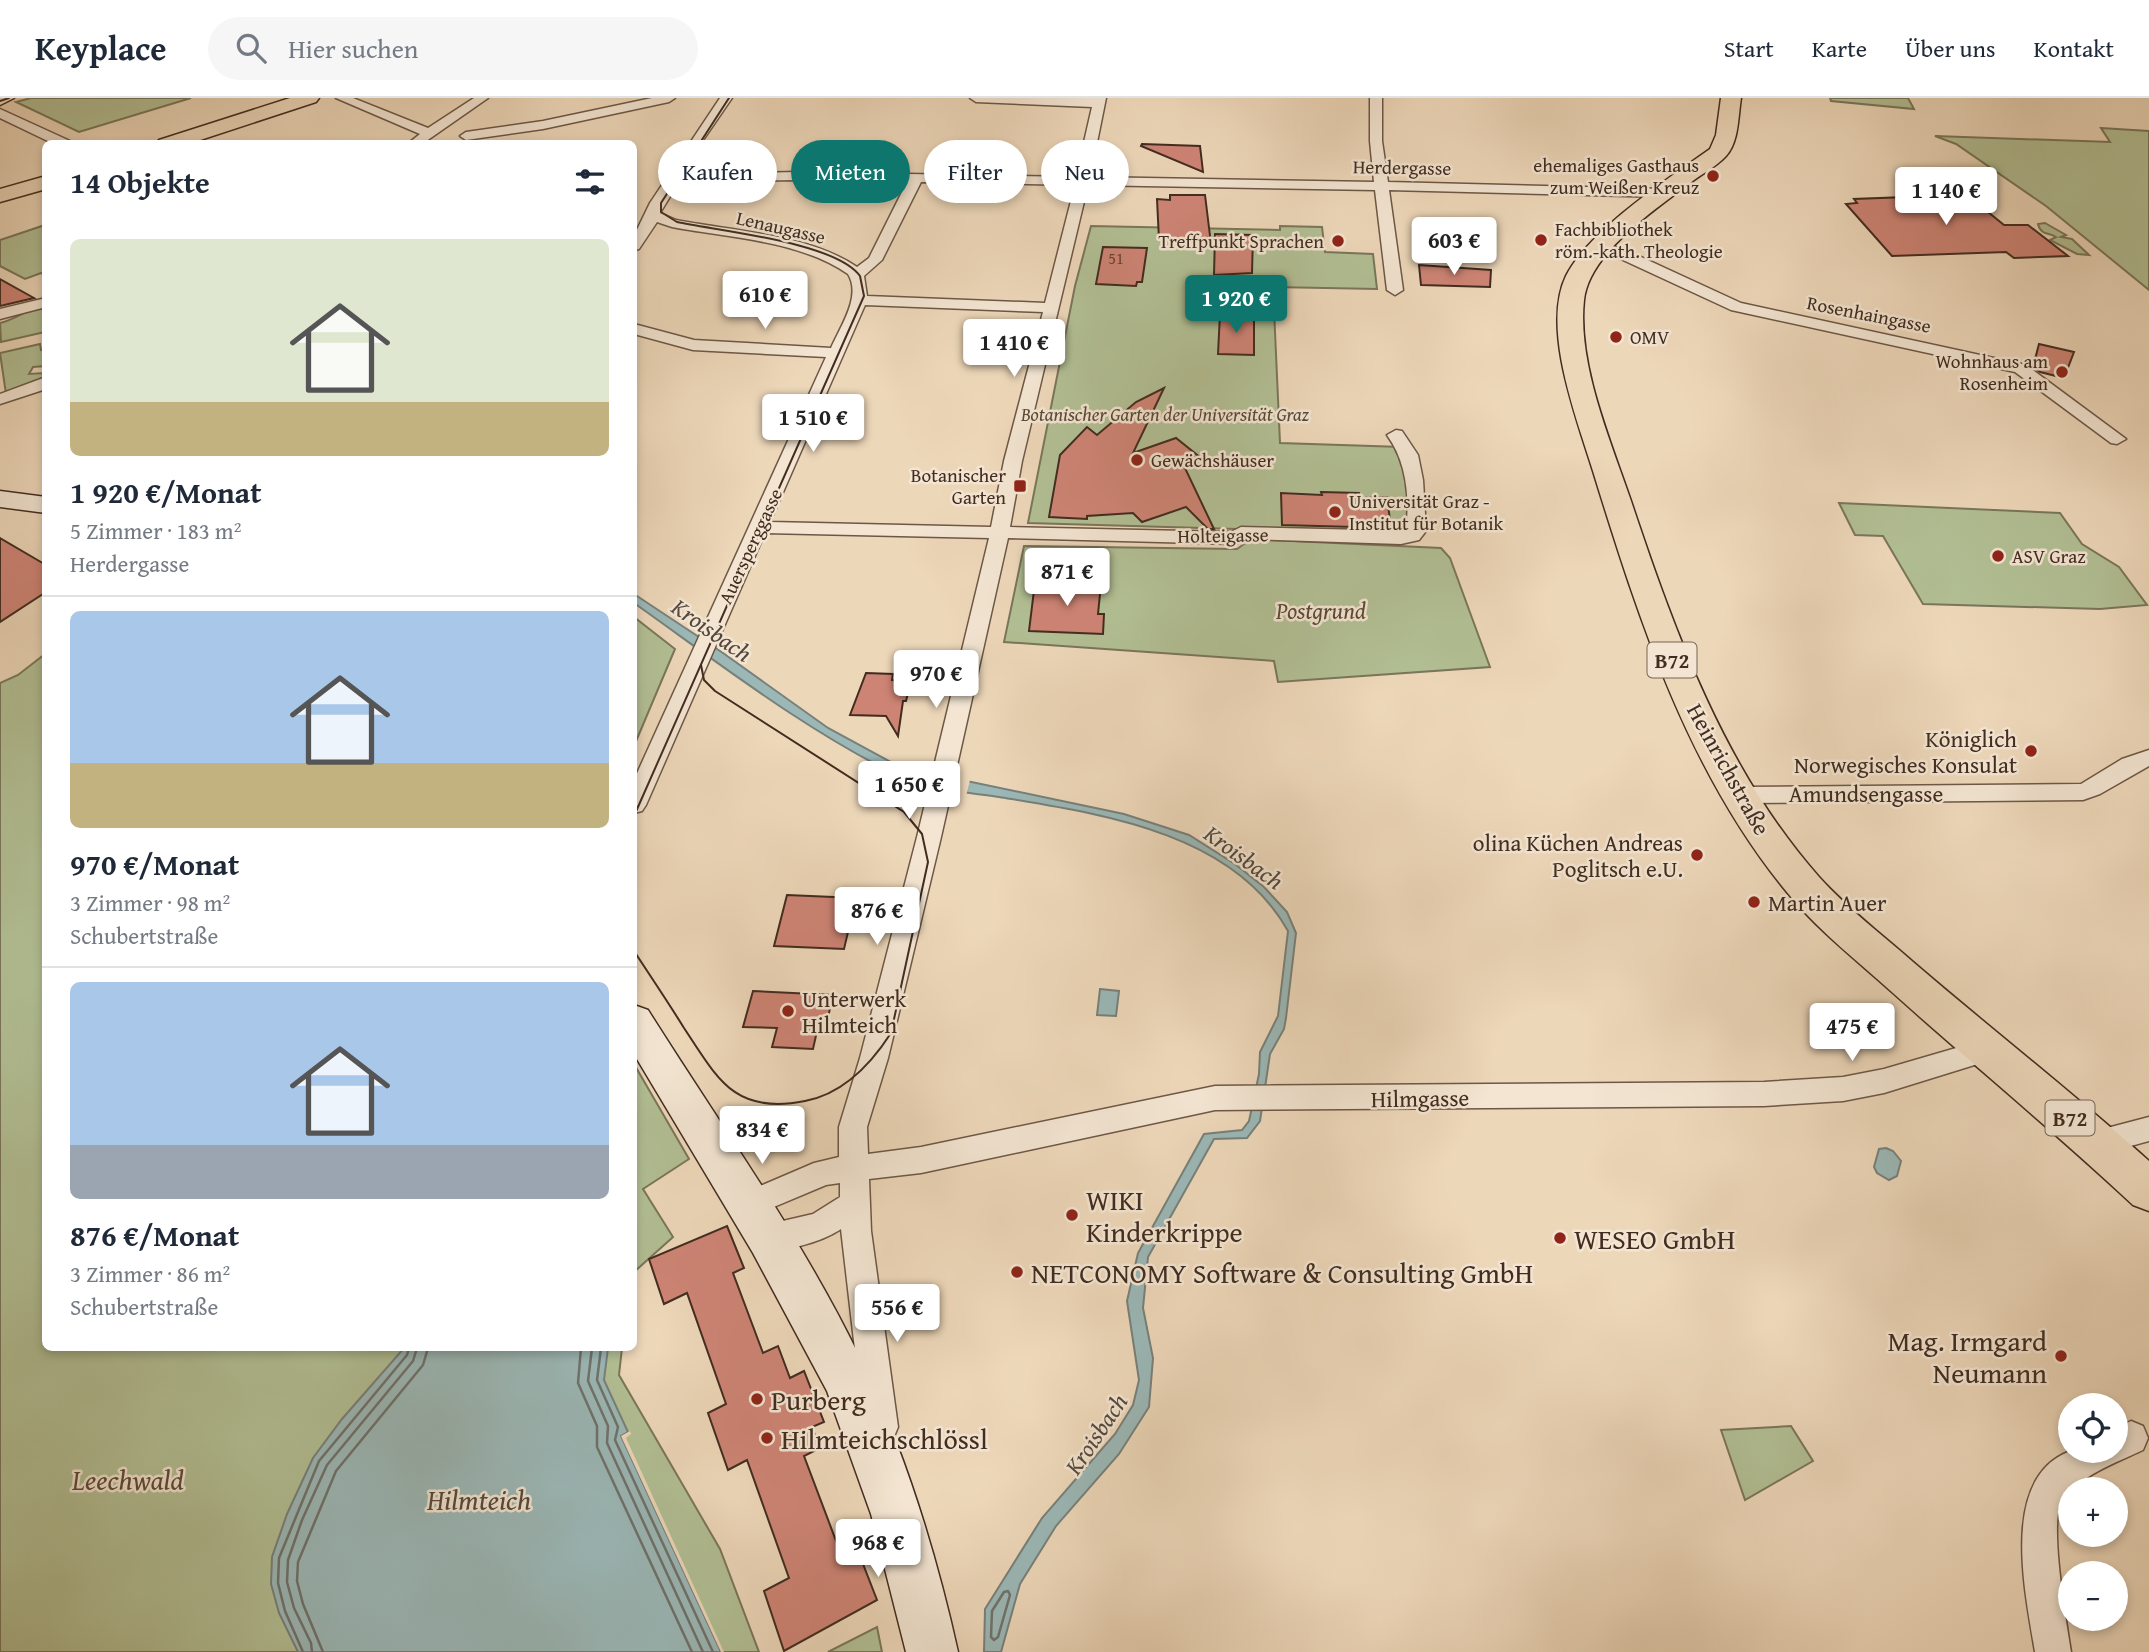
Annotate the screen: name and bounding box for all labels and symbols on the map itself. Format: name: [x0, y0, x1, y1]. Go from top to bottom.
place label: ehemaliges Gasthaus zum Weißen Kreuz: [1533, 151, 1699, 201]
street label: Herdergasse: [1353, 152, 1452, 182]
pin: 1 140 €: [1881, 167, 2011, 227]
marker: ehemaliges Gasthaus zum Weißen Kreuz: [1705, 168, 1721, 184]
street label: Lenaugasse: [734, 203, 828, 251]
place label: Fachbibliothek röm.-kath. Theologie: [1555, 215, 1723, 265]
pin: 603 €: [1405, 218, 1503, 277]
place label: Treffpunkt Sprachen: [1158, 227, 1324, 255]
marker: Fachbibliothek röm.-kath. Theologie: [1533, 232, 1549, 248]
marker: Treffpunkt Sprachen: [1330, 233, 1346, 249]
house number: 51: [1108, 246, 1124, 270]
pin: 610 €: [716, 272, 814, 331]
pin: 1 920 €: [1171, 275, 1301, 335]
street label: Rosenhaingasse: [1805, 288, 1934, 340]
pin: 1 410 €: [949, 320, 1079, 379]
place label: OMV: [1630, 323, 1670, 351]
marker: OMV: [1608, 329, 1624, 345]
place label: Wohnhaus am Rosenheim: [1935, 347, 2048, 397]
marker: Wohnhaus am Rosenheim: [2054, 364, 2070, 380]
pin: 1 510 €: [748, 394, 878, 454]
park label: Botanischer Garten der Universität Graz: [1020, 400, 1310, 428]
place label: Gewächshäuser: [1151, 446, 1274, 474]
marker: Gewächshäuser: [1129, 452, 1145, 468]
place label: Botanischer Garten: [911, 461, 1006, 511]
marker: Botanischer Garten: [1012, 478, 1028, 494]
street label: Auersperggasse: [711, 483, 789, 609]
place label: Universität Graz - Institut für Botanik: [1349, 487, 1504, 537]
marker: Universität Graz - Institut für Botanik: [1327, 504, 1343, 520]
street label: Holteigasse: [1177, 520, 1269, 550]
place label: ASV Graz: [2012, 542, 2086, 570]
pin: 871 €: [1018, 548, 1116, 608]
marker: ASV Graz: [1990, 548, 2006, 564]
water label: Kroisbach: [664, 589, 759, 670]
park label: Postgrund: [1275, 594, 1366, 627]
road number: B72: [1648, 642, 1696, 678]
pin: 970 €: [887, 650, 985, 710]
street label: Heinrichstraße: [1679, 697, 1779, 841]
place label: Königlich Norwegisches Konsulat: [1794, 722, 2017, 781]
marker: Königlich Norwegisches Konsulat: [2023, 743, 2039, 759]
pin: 1 650 €: [844, 762, 974, 821]
street label: Amundsengasse: [1789, 777, 1943, 810]
water label: Kroisbach: [1196, 816, 1291, 898]
place label: olina Küchen Andreas Poglitsch e.U.: [1473, 826, 1683, 885]
marker: olina Küchen Andreas Poglitsch e.U.: [1689, 847, 1705, 863]
place label: Martin Auer: [1768, 886, 1887, 919]
pin: 876 €: [828, 888, 926, 947]
marker: Martin Auer: [1746, 894, 1762, 910]
place label: Unterwerk Hilmteich: [802, 982, 907, 1041]
marker: Unterwerk Hilmteich: [780, 1003, 796, 1019]
pin: 475 €: [1803, 1004, 1901, 1063]
street label: Hilmgasse: [1371, 1081, 1469, 1115]
road number: B72: [2046, 1100, 2094, 1136]
pin: 834 €: [713, 1107, 811, 1166]
place label: WIKI Kinderkrippe: [1086, 1179, 1243, 1252]
marker: WIKI Kinderkrippe: [1064, 1207, 1080, 1223]
place label: WESEO GmbH: [1574, 1218, 1735, 1259]
marker: WESEO GmbH: [1552, 1230, 1568, 1246]
place label: NETCONOMY Software & Consulting GmbH: [1031, 1252, 1533, 1293]
marker: NETCONOMY Software & Consulting GmbH: [1009, 1264, 1025, 1280]
pin: 556 €: [848, 1284, 946, 1344]
place label: Mag. Irmgard Neumann: [1888, 1320, 2047, 1393]
marker: Mag. Irmgard Neumann: [2053, 1348, 2069, 1364]
place label: Purberg: [771, 1379, 866, 1420]
water label: Kroisbach: [1055, 1386, 1136, 1482]
marker: Purberg: [749, 1391, 765, 1407]
place label: Hilmteichschlössl: [781, 1418, 988, 1459]
marker: Hilmteichschlössl: [759, 1430, 775, 1446]
park label: Leechwald: [71, 1459, 184, 1500]
water label: Hilmteich: [426, 1479, 531, 1520]
pin: 968 €: [829, 1520, 927, 1579]

